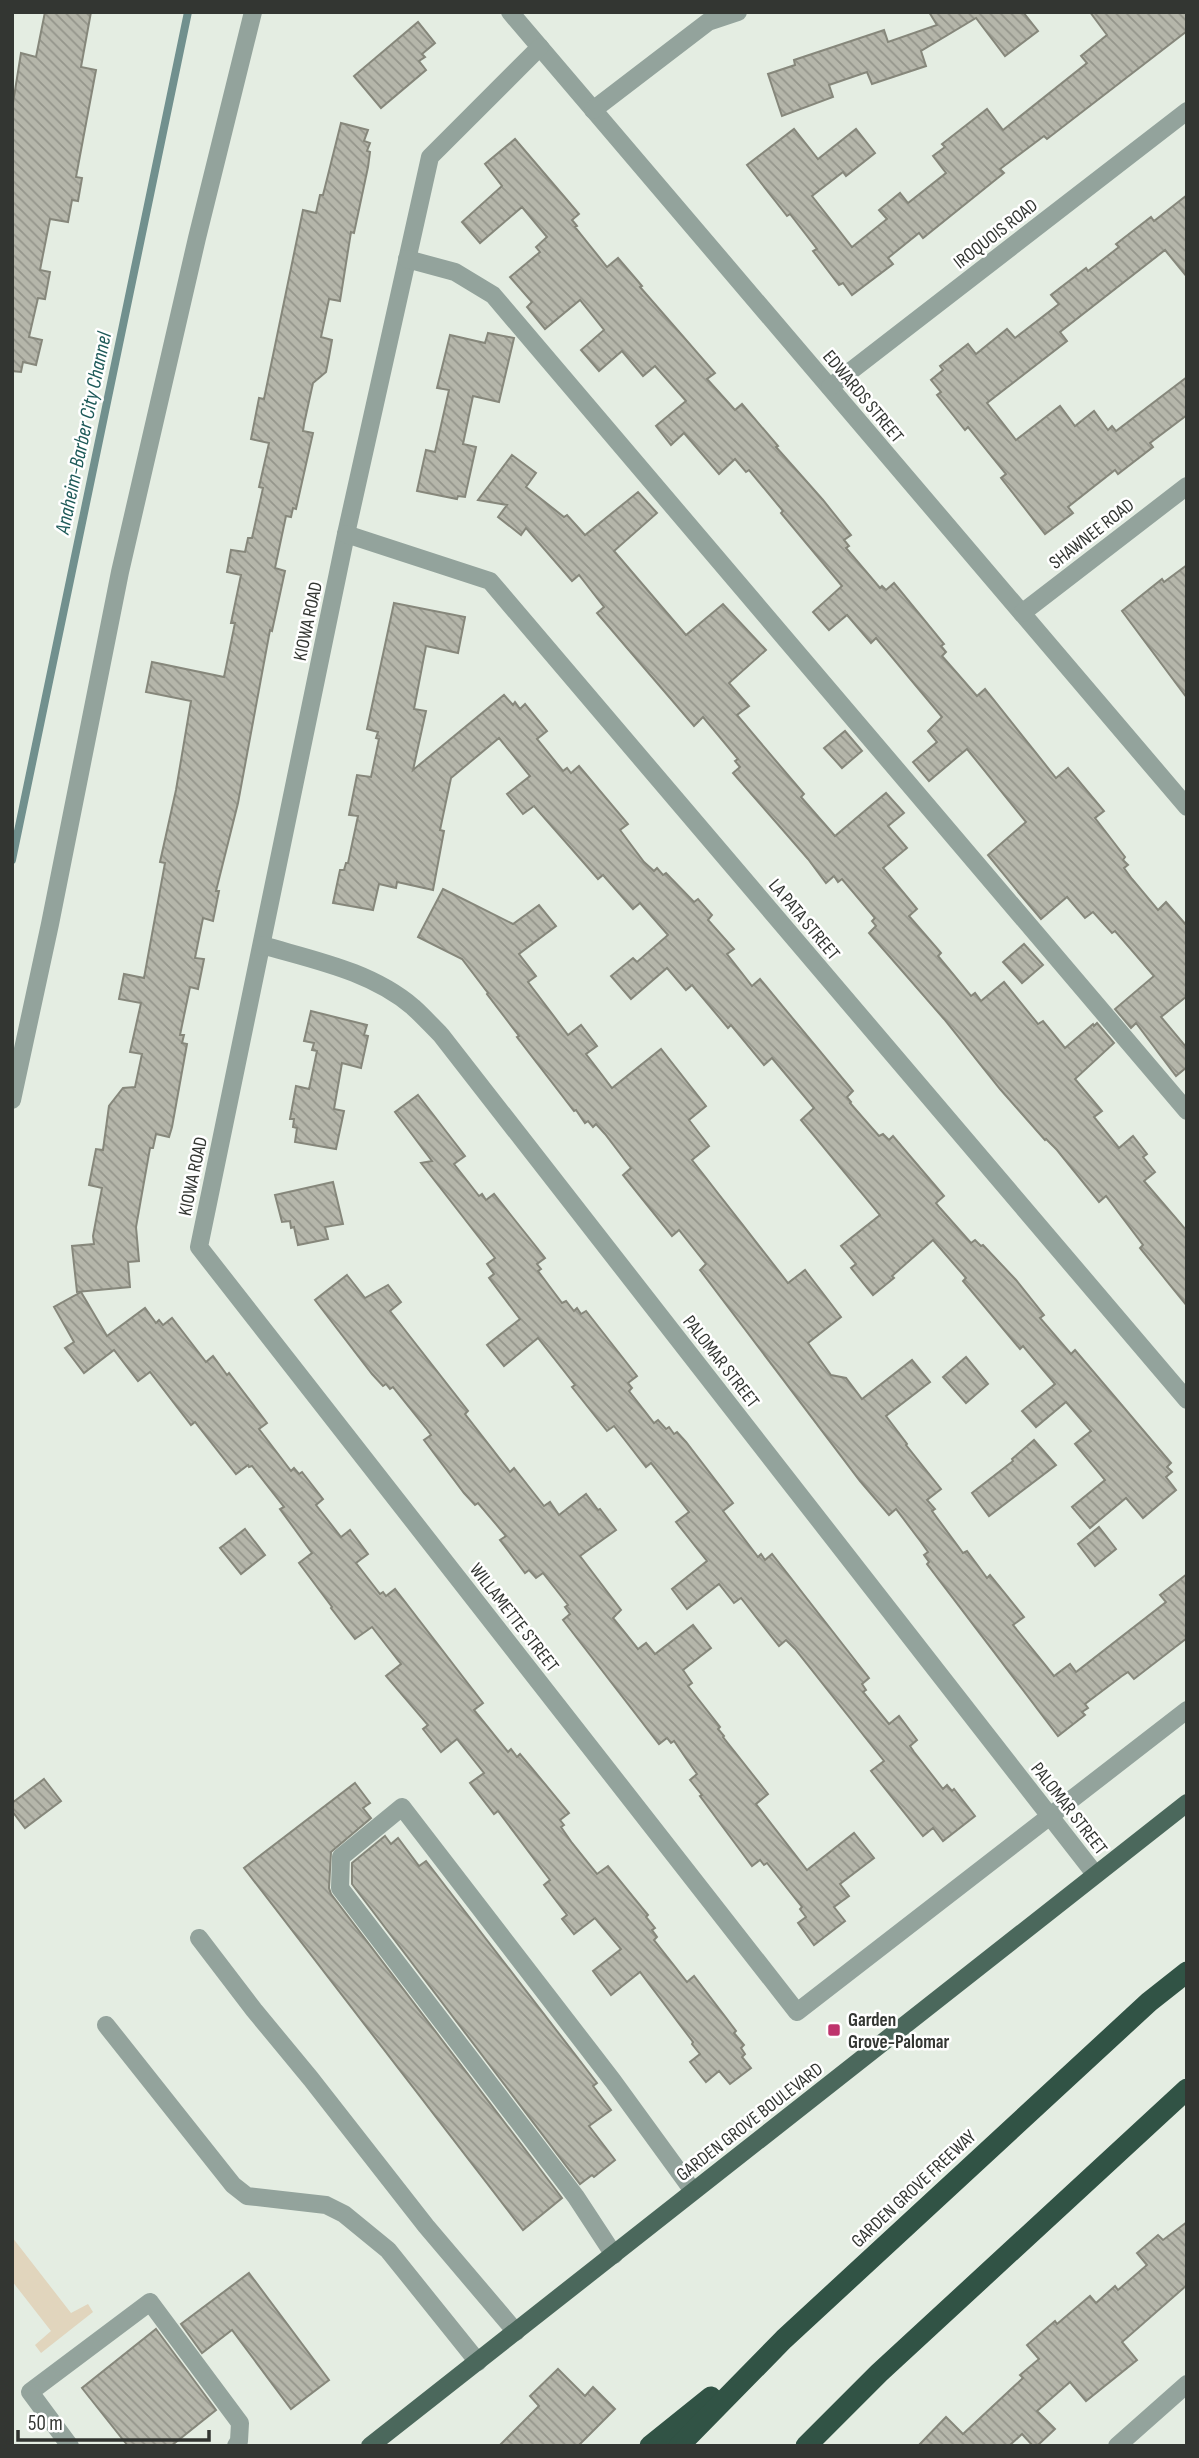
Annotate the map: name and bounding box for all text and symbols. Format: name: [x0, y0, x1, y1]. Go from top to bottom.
street label: IROQUOIS ROAD: [949, 194, 1043, 274]
water label: Anaheim-Barber City Channel: [50, 329, 117, 537]
street label: EDWARDS STREET: [817, 346, 909, 448]
street label: SHAWNEE ROAD: [1045, 494, 1139, 575]
street label: KIOWA ROAD: [289, 580, 328, 663]
street label: LA PATA STREET: [763, 875, 845, 966]
street label: KIOWA ROAD: [174, 1135, 213, 1218]
street label: PALOMAR STREET: [678, 1311, 764, 1413]
street label: WILLAMETTE STREET: [464, 1559, 564, 1677]
street label: PALOMAR STREET: [1026, 1758, 1112, 1860]
place label: Garden Grove-Palomar: [848, 2009, 950, 2054]
marker: Garden Grove-Palomar: [826, 2022, 842, 2038]
street label: GARDEN GROVE BOULEVARD: [672, 2058, 828, 2186]
street label: GARDEN GROVE FREEWAY: [847, 2125, 981, 2253]
scale bar: [18, 2398, 208, 2442]
text: 50 m: [28, 2411, 63, 2436]

